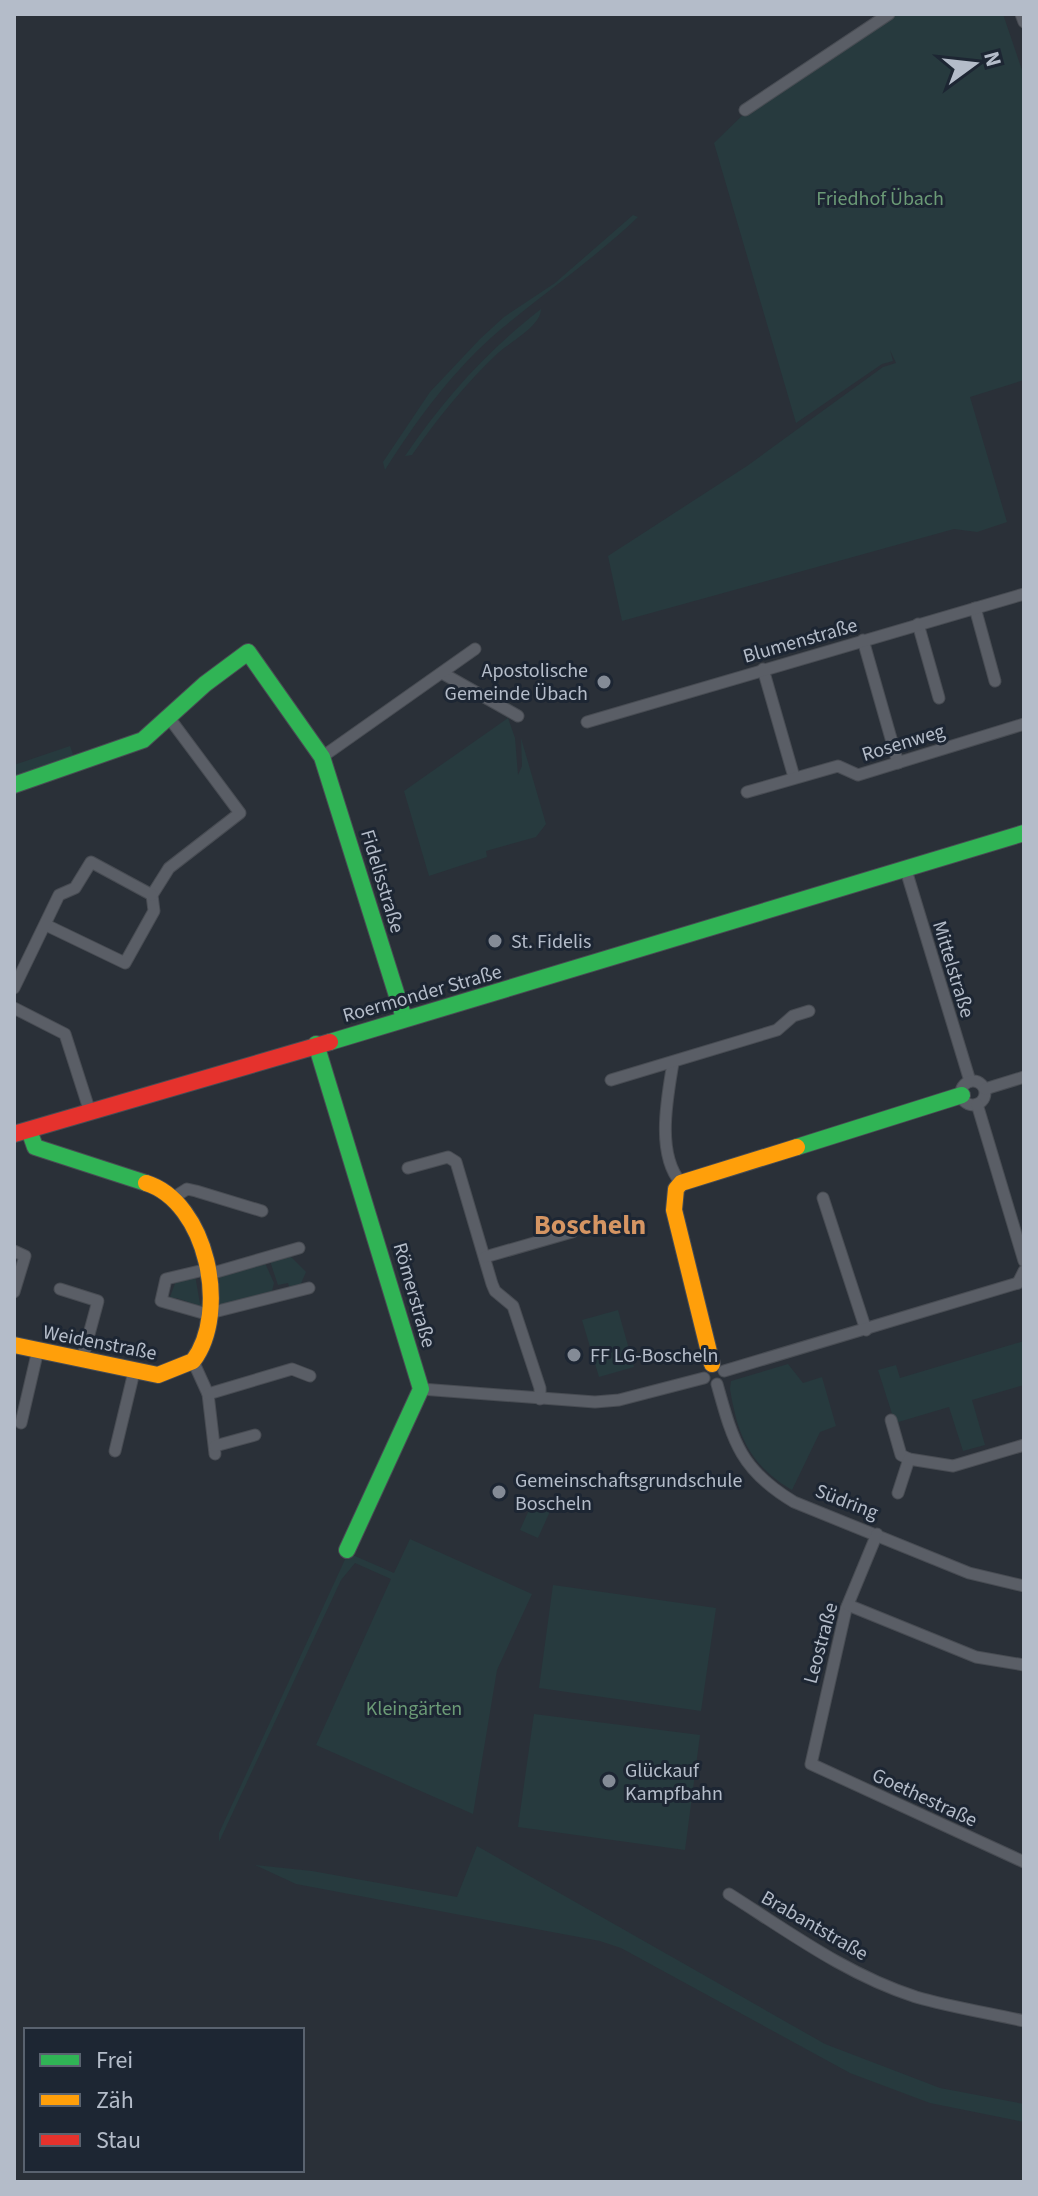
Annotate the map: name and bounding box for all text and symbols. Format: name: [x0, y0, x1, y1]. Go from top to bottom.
north arrow: [934, 24, 1014, 104]
text: N: [975, 48, 1010, 70]
park label: Friedhof Übach: [816, 185, 944, 213]
street label: Blumenstraße: [740, 611, 861, 671]
place label: Apostolische Gemeinde Übach: [445, 657, 588, 708]
marker: Apostolische Gemeinde Übach: [595, 673, 613, 691]
street label: Rosenweg: [858, 717, 948, 769]
street label: Fidelisstraße: [353, 826, 411, 937]
street label: Mittelstraße: [925, 917, 981, 1021]
place label: St. Fidelis: [511, 928, 591, 956]
marker: St. Fidelis: [486, 932, 504, 950]
street label: Roermonder Straße: [340, 958, 505, 1030]
district label: Boscheln: [534, 1205, 646, 1245]
street label: Römerstraße: [386, 1239, 442, 1351]
street label: Weidenstraße: [41, 1318, 159, 1368]
place label: FF LG-Boscheln: [590, 1342, 718, 1370]
marker: FF LG-Boscheln: [565, 1346, 583, 1364]
place label: Gemeinschaftsgrundschule Boscheln: [515, 1467, 742, 1518]
street label: Südring: [811, 1477, 882, 1527]
marker: Gemeinschaftsgrundschule Boscheln: [490, 1483, 508, 1501]
street label: Leostraße: [797, 1600, 845, 1687]
park label: Kleingärten: [366, 1695, 462, 1723]
place label: Glückauf Kampfbahn: [625, 1757, 723, 1808]
street label: Goethestraße: [867, 1761, 982, 1835]
marker: Glückauf Kampfbahn: [600, 1772, 618, 1790]
street label: Brabantstraße: [756, 1884, 873, 1968]
legend: [24, 2028, 304, 2172]
text: Frei: [96, 2043, 133, 2078]
text: Zäh: [96, 2083, 134, 2118]
text: Stau: [96, 2123, 141, 2158]

